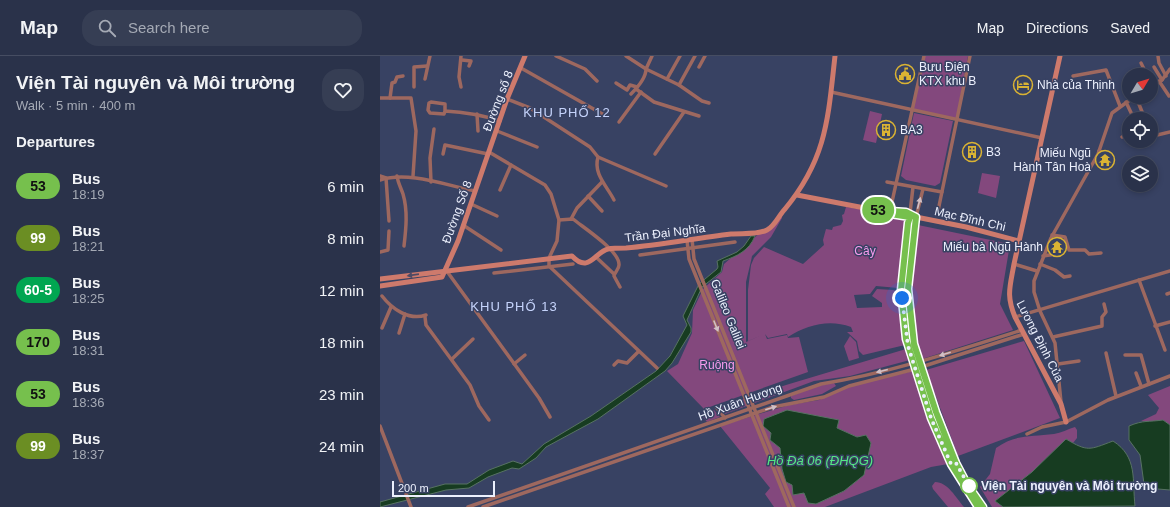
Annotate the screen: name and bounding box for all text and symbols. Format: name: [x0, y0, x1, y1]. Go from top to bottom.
search box: [82, 10, 362, 46]
text: Map: [20, 17, 58, 38]
icon: search: [96, 17, 118, 39]
text: Search here: [128, 19, 210, 36]
text: Map: [977, 20, 1004, 36]
text: Directions: [1026, 20, 1088, 36]
text: Saved: [1110, 20, 1150, 36]
place label: Bưu Điện KTX khu B: [919, 60, 976, 88]
public building icon: Bưu Điện KTX khu B: [894, 63, 916, 85]
street label: Đường số 8: [480, 68, 516, 133]
north arrow: [1122, 68, 1158, 104]
map controls: [1122, 68, 1158, 192]
button: heart: [322, 69, 364, 111]
text: Viện Tài nguyên và Môi trường: [16, 72, 295, 93]
hotel icon: Nhà của Thịnh: [1012, 74, 1034, 96]
place label: Nhà của Thịnh: [1037, 78, 1115, 92]
text: Walk · 5 min · 400 m: [16, 98, 135, 113]
district label: KHU PHỐ 12: [523, 105, 611, 120]
button: locate: [1122, 112, 1158, 148]
building icon: BA3: [875, 119, 897, 141]
place label: BA3: [900, 123, 923, 137]
text: Departures: [16, 133, 95, 150]
building icon: B3: [961, 141, 983, 163]
place label: B3: [986, 145, 1001, 159]
place label: Miếu Ngũ Hành Tân Hoà: [1013, 146, 1091, 174]
temple icon: Miếu Ngũ Hành Tân Hoà: [1094, 149, 1116, 171]
button: layers: [1122, 156, 1158, 192]
text: Bus: [72, 170, 100, 187]
text: 53: [30, 178, 46, 194]
text: 6 min: [327, 178, 364, 195]
street label: Đường Số 8: [439, 178, 475, 245]
text: 18:19: [72, 187, 105, 202]
line badge: 53: [860, 197, 896, 223]
one-way arrow: [917, 197, 923, 209]
text: 53: [870, 202, 886, 218]
street label: Mạc Đĩnh Chi: [933, 204, 1007, 234]
street label: Trần Đại Nghĩa: [624, 221, 706, 245]
text: Bus: [72, 222, 100, 239]
text: 99: [30, 230, 46, 246]
text: 8 min: [327, 230, 364, 247]
temple icon: Miếu bà Ngũ Hành: [1046, 236, 1068, 258]
text: 18:21: [72, 239, 105, 254]
place label: Miếu bà Ngũ Hành: [943, 240, 1043, 254]
park label: Cây: [854, 244, 876, 258]
one-way arrow: [407, 272, 419, 278]
text: Bus: [72, 274, 100, 291]
street label: Galileo Galilei: [708, 277, 748, 351]
text: 60-5: [24, 282, 52, 298]
text: 12 min: [319, 282, 364, 299]
your location: [892, 288, 912, 308]
text: 18:25: [72, 291, 105, 306]
street label: Lương Định Của: [1013, 298, 1067, 384]
district label: KHU PHỐ 13: [470, 299, 558, 314]
one-way arrow: [713, 321, 719, 332]
text: Bus: [72, 326, 100, 343]
text: 170: [26, 334, 50, 350]
text: 18 min: [319, 334, 364, 351]
text: 18:31: [72, 343, 105, 358]
one-way arrow: [938, 351, 950, 357]
park label: Ruộng: [699, 358, 735, 372]
one-way arrow: [876, 369, 888, 375]
text: Bus: [72, 378, 100, 395]
street label: Hồ Xuân Hương: [696, 380, 784, 424]
text: 53: [30, 386, 46, 402]
text: 23 min: [319, 386, 364, 403]
text: 18:36: [72, 395, 105, 410]
one-way arrow: [766, 405, 778, 411]
text: Bus: [72, 430, 100, 447]
text: 99: [30, 438, 46, 454]
text: 24 min: [319, 438, 364, 455]
text: 18:37: [72, 447, 105, 462]
water label: Hồ Đá 06 (ĐHQG): [767, 453, 873, 468]
marker: Viện Tài nguyên và Môi trường: [960, 477, 978, 495]
scale bar: [392, 479, 495, 498]
place label: Viện Tài nguyên và Môi trường: [981, 479, 1157, 493]
text: 200 m: [398, 482, 429, 494]

